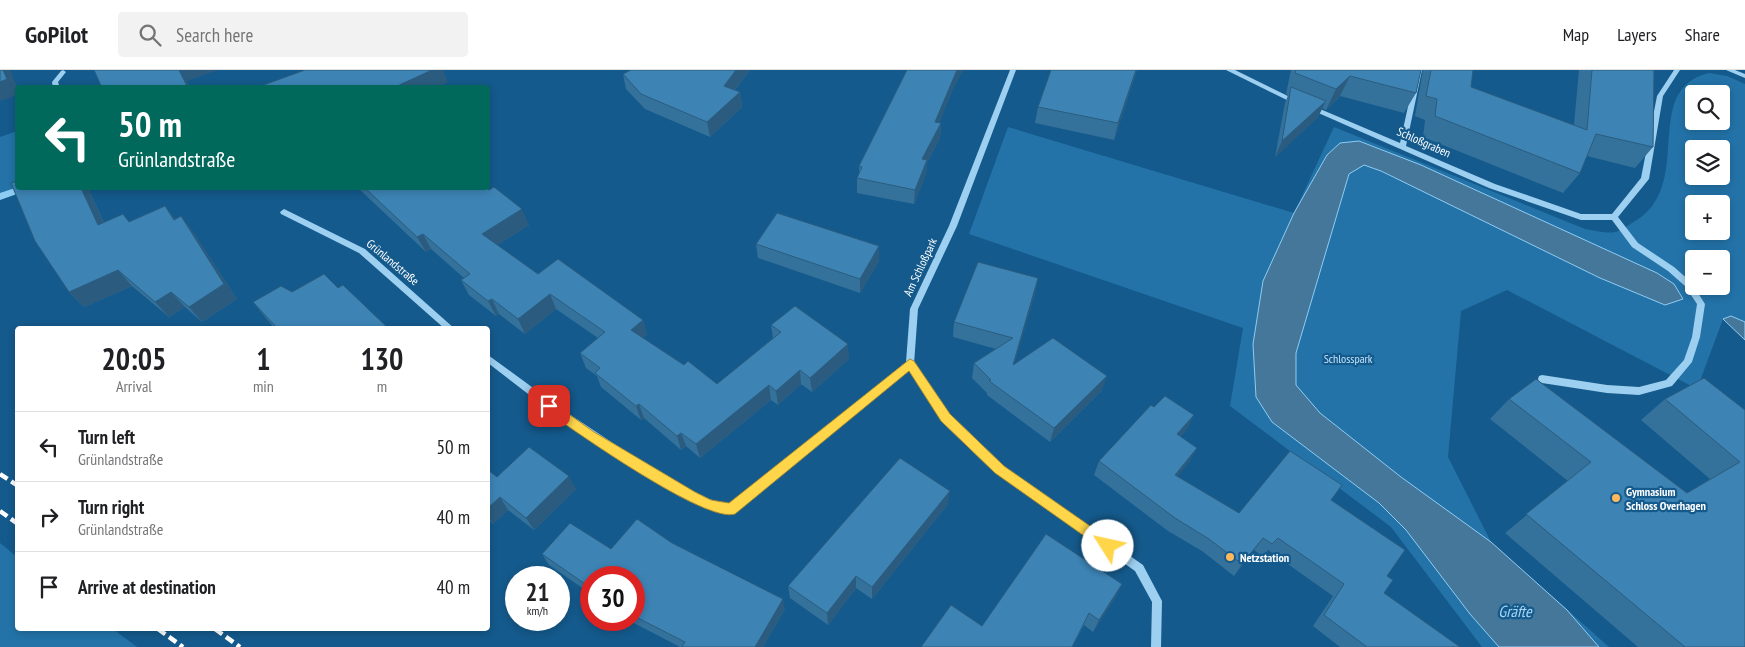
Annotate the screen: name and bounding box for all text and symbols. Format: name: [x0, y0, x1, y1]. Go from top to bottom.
search box: [118, 12, 468, 57]
text: GoPilot: [25, 19, 88, 50]
icon: search: [136, 21, 164, 49]
text: Search here: [176, 23, 253, 47]
text: Map: [1563, 23, 1589, 46]
text: Layers: [1617, 23, 1657, 46]
text: Share: [1685, 23, 1720, 46]
map controls: [1685, 85, 1730, 295]
button: search: [1685, 85, 1730, 130]
text: 50 m: [118, 101, 182, 147]
icon: left: [35, 105, 100, 170]
street label: Schloßgraben: [1395, 124, 1453, 160]
button: layers: [1685, 140, 1730, 185]
text: Grünlandstraße: [118, 145, 235, 173]
button: +: [1685, 195, 1730, 240]
street label: Am Schloßpark: [900, 235, 940, 299]
street label: Grünlandstraße: [364, 236, 422, 288]
button: −: [1685, 250, 1730, 295]
text: 20:05: [102, 339, 166, 378]
text: 1: [256, 339, 271, 378]
text: 130: [360, 339, 403, 378]
park label: Schlosspark: [1324, 351, 1373, 366]
text: Arrival: [116, 376, 152, 396]
text: min: [253, 376, 274, 396]
text: m: [377, 376, 387, 396]
pin: [528, 385, 570, 427]
icon: arrive: [535, 392, 563, 420]
text: Turn left: [78, 425, 135, 449]
icon: left: [35, 433, 63, 461]
text: 50 m: [437, 435, 470, 459]
text: Grünlandstraße: [78, 449, 163, 469]
place label: Gymnasium Schloss Overhagen: [1626, 484, 1706, 513]
marker: Gymnasium Schloss Overhagen: [1610, 492, 1622, 504]
text: Turn right: [78, 495, 144, 519]
icon: right: [35, 503, 63, 531]
text: 40 m: [437, 505, 470, 529]
text: Grünlandstraße: [78, 519, 163, 539]
position arrow: [1081, 519, 1133, 571]
place label: Netzstation: [1240, 550, 1289, 565]
marker: Netzstation: [1224, 551, 1236, 563]
speed limit sign: 30: [580, 566, 645, 631]
icon: arrive: [35, 573, 63, 601]
text: Arrive at destination: [78, 575, 216, 599]
text: 40 m: [437, 575, 470, 599]
text: 21: [526, 576, 549, 608]
water label: Gräfte: [1498, 601, 1533, 621]
text: km/h: [527, 603, 548, 618]

